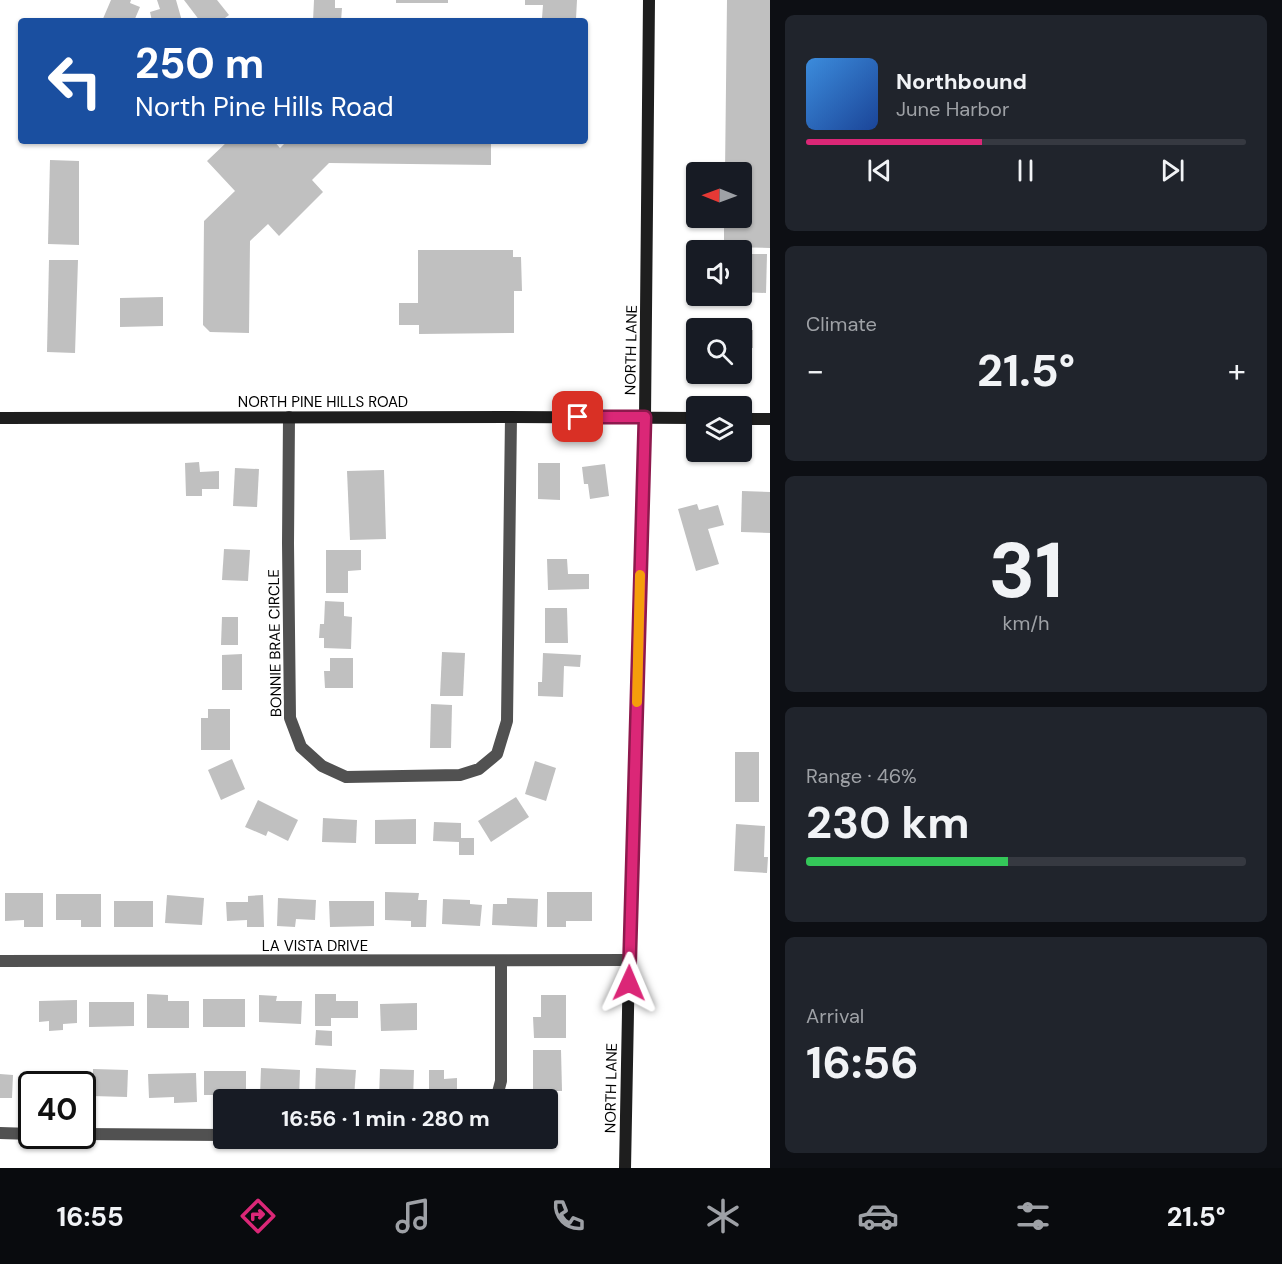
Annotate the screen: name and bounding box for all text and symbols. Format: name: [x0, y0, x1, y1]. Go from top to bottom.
text: 250 m: [135, 36, 264, 91]
icon: left: [36, 42, 114, 120]
text: Northbound: [896, 67, 1027, 96]
text: North Pine Hills Road: [135, 89, 394, 124]
text: June Harbor: [896, 96, 1009, 122]
icon: previous: [863, 154, 896, 187]
icon: pause: [1009, 154, 1042, 187]
icon: next: [1156, 154, 1189, 187]
north arrow: [686, 162, 752, 228]
map controls: [686, 162, 752, 462]
button: sound: [686, 240, 752, 306]
street label: NORTH LANE: [620, 305, 642, 395]
text: Climate: [806, 311, 877, 337]
button: search: [686, 318, 752, 384]
text: 21.5°: [977, 341, 1075, 400]
text: −: [806, 349, 824, 392]
text: +: [1228, 349, 1246, 392]
pin: [552, 391, 603, 442]
street label: NORTH PINE HILLS ROAD: [238, 392, 408, 412]
button: layers: [686, 396, 752, 462]
icon: arrive: [561, 400, 594, 433]
text: 31: [989, 520, 1063, 621]
street label: BONNIE BRAE CIRCLE: [264, 569, 286, 717]
text: km/h: [1002, 610, 1050, 636]
text: Range · 46%: [806, 763, 917, 789]
text: 230 km: [806, 793, 970, 852]
street label: LA VISTA DRIVE: [262, 936, 368, 956]
position arrow: [597, 951, 661, 1015]
text: Arrival: [806, 1003, 864, 1029]
text: 16:56: [806, 1033, 919, 1092]
street label: NORTH LANE: [600, 1043, 622, 1133]
speed limit sign: 40: [18, 1071, 96, 1149]
text: 16:56 · 1 min · 280 m: [281, 1104, 490, 1133]
icon: directions: [237, 1195, 279, 1237]
icon: music: [392, 1195, 434, 1237]
icon: phone: [547, 1195, 589, 1237]
icon: climate: [702, 1195, 744, 1237]
icon: car: [857, 1195, 899, 1237]
icon: filters: [1012, 1195, 1054, 1237]
text: 16:55: [56, 1199, 124, 1234]
text: 21.5°: [1167, 1199, 1225, 1234]

